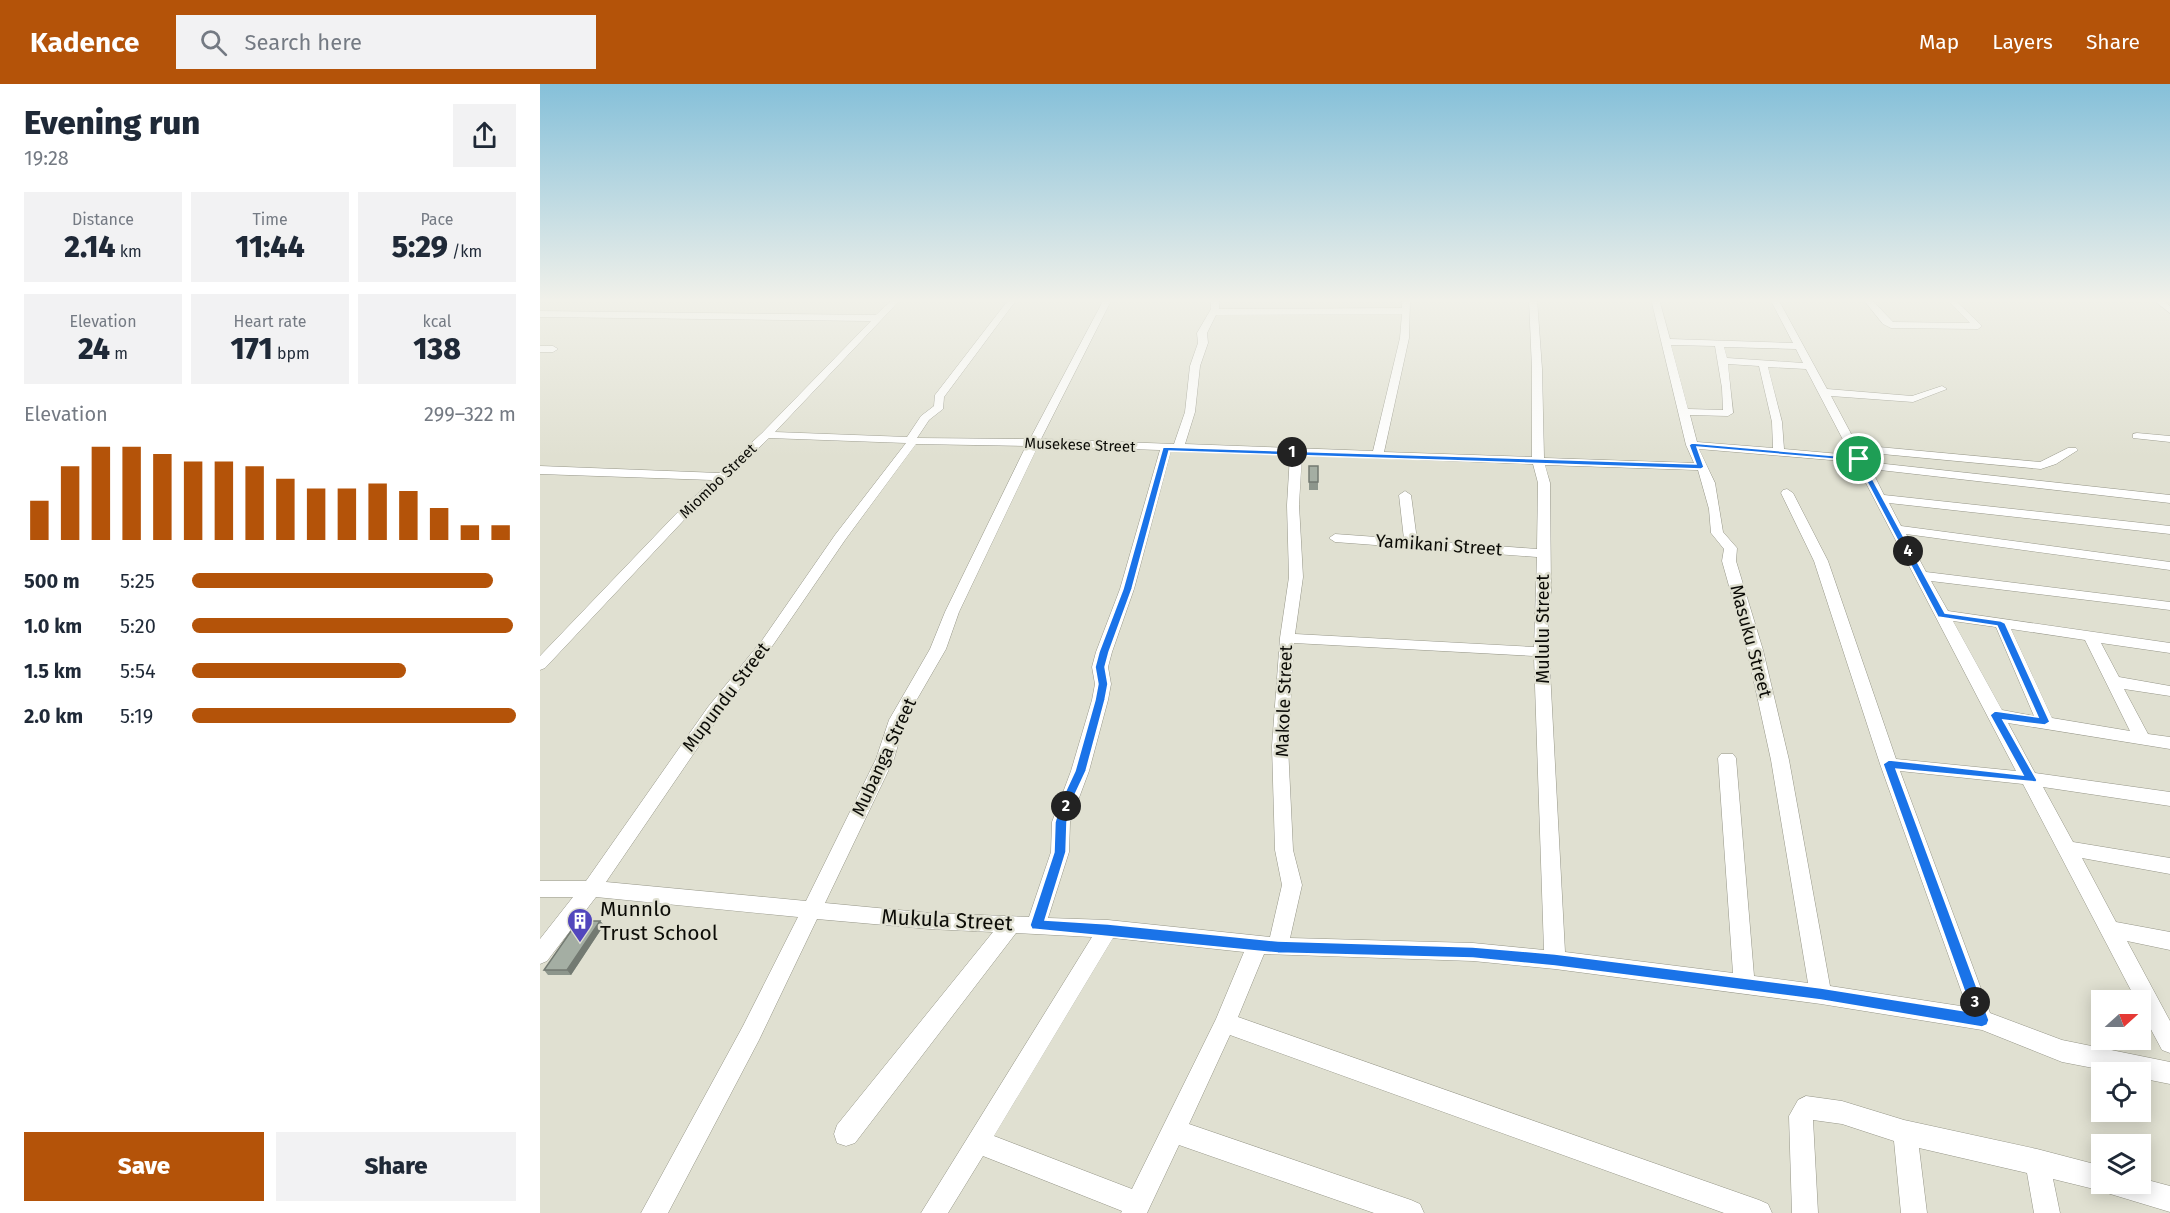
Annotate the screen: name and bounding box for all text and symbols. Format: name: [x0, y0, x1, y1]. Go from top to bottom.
search box: [176, 15, 596, 69]
text: Kadence: [30, 26, 140, 59]
icon: search: [197, 26, 230, 59]
text: Search here: [245, 29, 362, 56]
text: Map: [1919, 29, 1959, 55]
text: Layers: [1992, 29, 2053, 55]
text: Share: [2086, 29, 2140, 55]
text: Evening run: [24, 103, 200, 143]
button: share: [453, 104, 516, 167]
text: 19:28: [24, 146, 69, 170]
text: Distance: [72, 210, 134, 229]
text: Time: [252, 210, 288, 229]
text: Pace: [420, 210, 454, 229]
text: 2.14: [64, 229, 116, 265]
text: 11:44: [235, 229, 305, 265]
text: 5:29: [392, 229, 448, 265]
text: km: [116, 242, 142, 261]
text: /km: [448, 242, 482, 261]
text: Elevation: [69, 312, 137, 331]
text: Heart rate: [234, 312, 306, 331]
text: kcal: [423, 312, 451, 331]
text: 24: [78, 331, 110, 367]
text: 171: [230, 331, 273, 367]
text: 138: [413, 331, 461, 367]
text: m: [110, 344, 128, 363]
text: bpm: [273, 344, 310, 363]
text: Elevation: [24, 402, 108, 426]
text: 299–322 m: [424, 402, 516, 426]
pin: [1833, 433, 1884, 484]
street label: Musekese Street: [1024, 434, 1136, 456]
pin: 1: [1277, 437, 1307, 467]
street label: Miombo Street: [676, 439, 761, 522]
text: 1: [1288, 442, 1296, 461]
icon: arrive: [1842, 442, 1875, 475]
street label: Yamikani Street: [1375, 530, 1503, 560]
pin: 4: [1893, 536, 1923, 566]
text: 4: [1903, 541, 1913, 560]
text: 500 m: [24, 569, 80, 593]
text: 5:25: [120, 569, 155, 593]
street label: Mululu Street: [1532, 574, 1554, 684]
street label: Masuku Street: [1725, 582, 1777, 700]
text: 1.0 km: [24, 614, 82, 638]
text: 5:20: [120, 614, 156, 638]
street label: Mupundu Street: [678, 638, 775, 756]
street label: Makole Street: [1271, 644, 1297, 757]
text: 1.5 km: [24, 659, 82, 683]
text: 5:54: [120, 659, 156, 683]
street label: Mubanga Street: [847, 694, 921, 820]
text: 2.0 km: [24, 704, 83, 728]
text: 5:19: [120, 704, 153, 728]
pin: 2: [1051, 791, 1081, 821]
text: 2: [1062, 796, 1070, 815]
place label: Munnlo Trust School: [600, 896, 718, 946]
street label: Mukula Street: [881, 904, 1014, 936]
building icon: Munnlo Trust School: [565, 906, 595, 944]
pin: 3: [1960, 987, 1990, 1017]
north arrow: [2091, 990, 2151, 1050]
map controls: [2091, 990, 2151, 1194]
text: 3: [1971, 992, 1979, 1011]
button: locate: [2091, 1062, 2151, 1122]
button: Save: [24, 1132, 264, 1201]
button: Share: [276, 1132, 516, 1201]
button: layers: [2091, 1134, 2151, 1194]

